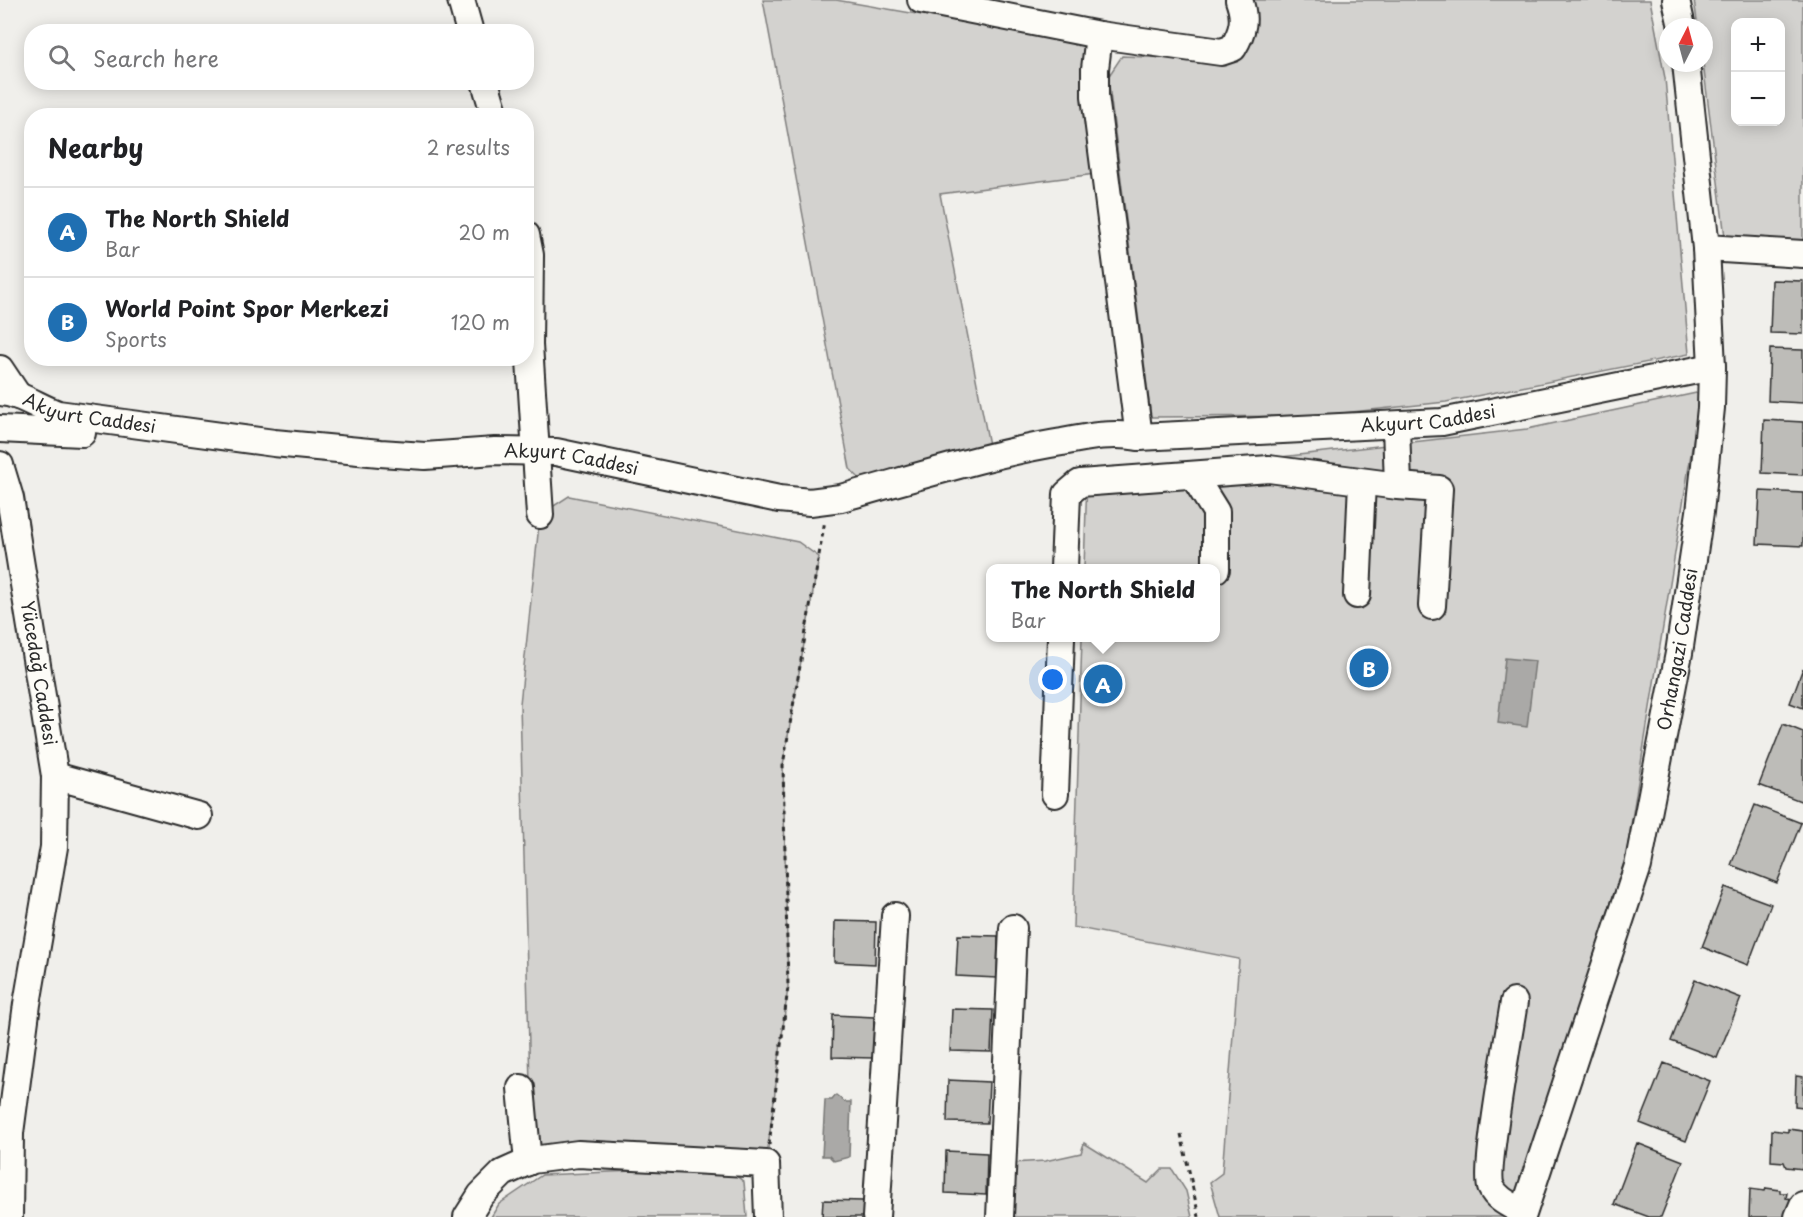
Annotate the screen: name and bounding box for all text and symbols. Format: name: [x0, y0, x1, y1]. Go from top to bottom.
north arrow: [1659, 18, 1713, 72]
map controls: [1731, 18, 1785, 126]
button: +: [1731, 18, 1785, 72]
search box: [24, 24, 534, 90]
icon: search: [45, 41, 78, 74]
text: Search here: [93, 41, 219, 74]
button: −: [1731, 72, 1785, 126]
text: Nearby: [48, 128, 143, 167]
text: 2 results: [427, 132, 510, 162]
text: The North Shield: [105, 201, 290, 234]
text: A: [60, 217, 75, 247]
text: 20 m: [458, 217, 510, 247]
text: Bar: [105, 234, 140, 264]
text: World Point Spor Merkezi: [105, 291, 389, 324]
text: B: [61, 307, 74, 337]
text: 120 m: [451, 307, 510, 337]
text: Sports: [105, 324, 167, 354]
street label: Akyurt Caddesi: [19, 385, 158, 439]
street label: Akyurt Caddesi: [1360, 396, 1498, 438]
street label: Akyurt Caddesi: [504, 436, 641, 481]
popup: [986, 564, 1220, 642]
street label: Orhangazi Caddesi: [1649, 566, 1703, 733]
text: The North Shield: [1011, 572, 1195, 605]
street label: Yücedağ Caddesi: [15, 599, 65, 747]
text: Bar: [1011, 605, 1045, 635]
pin: B: [1350, 646, 1388, 690]
pin: A: [1084, 662, 1122, 706]
your location: [1038, 665, 1067, 694]

